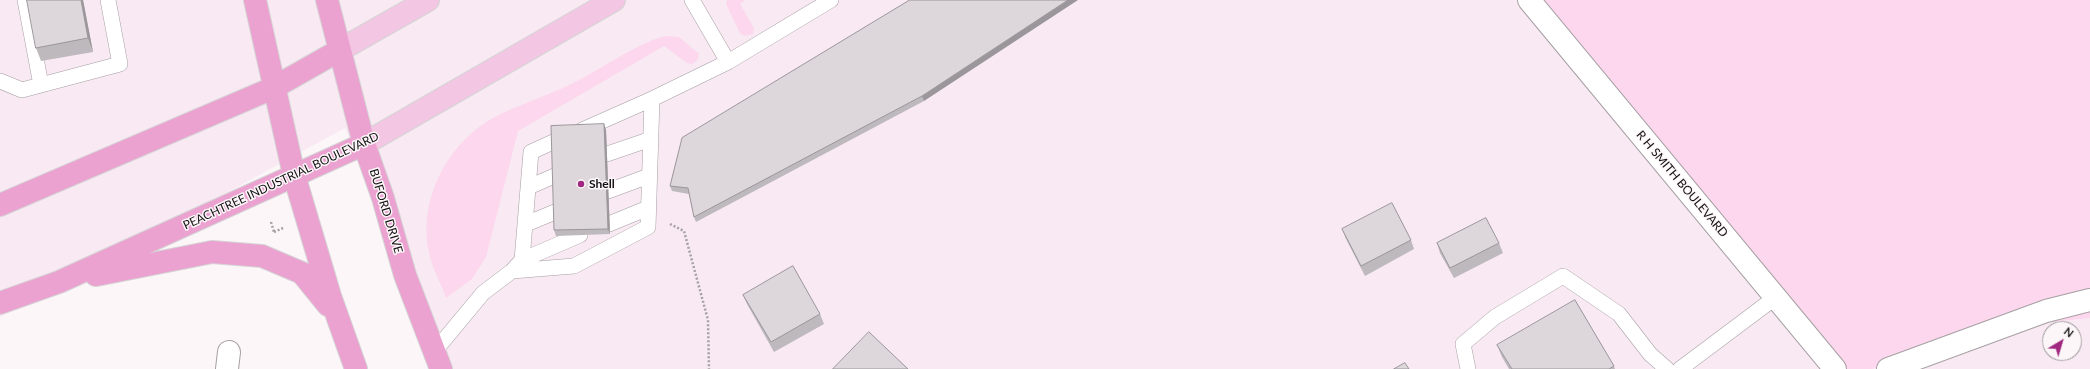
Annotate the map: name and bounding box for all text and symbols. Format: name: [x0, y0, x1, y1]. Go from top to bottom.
street label: R H SMITH BOULEVARD: [1633, 128, 1731, 240]
street label: PEACHTREE INDUSTRIAL BOULEVARD: [181, 129, 381, 233]
street label: BUFORD DRIVE: [366, 167, 406, 255]
place label: Shell: [589, 177, 615, 191]
marker: Shell: [576, 179, 586, 189]
north arrow: [2042, 321, 2082, 361]
text: N: [2062, 324, 2076, 340]

